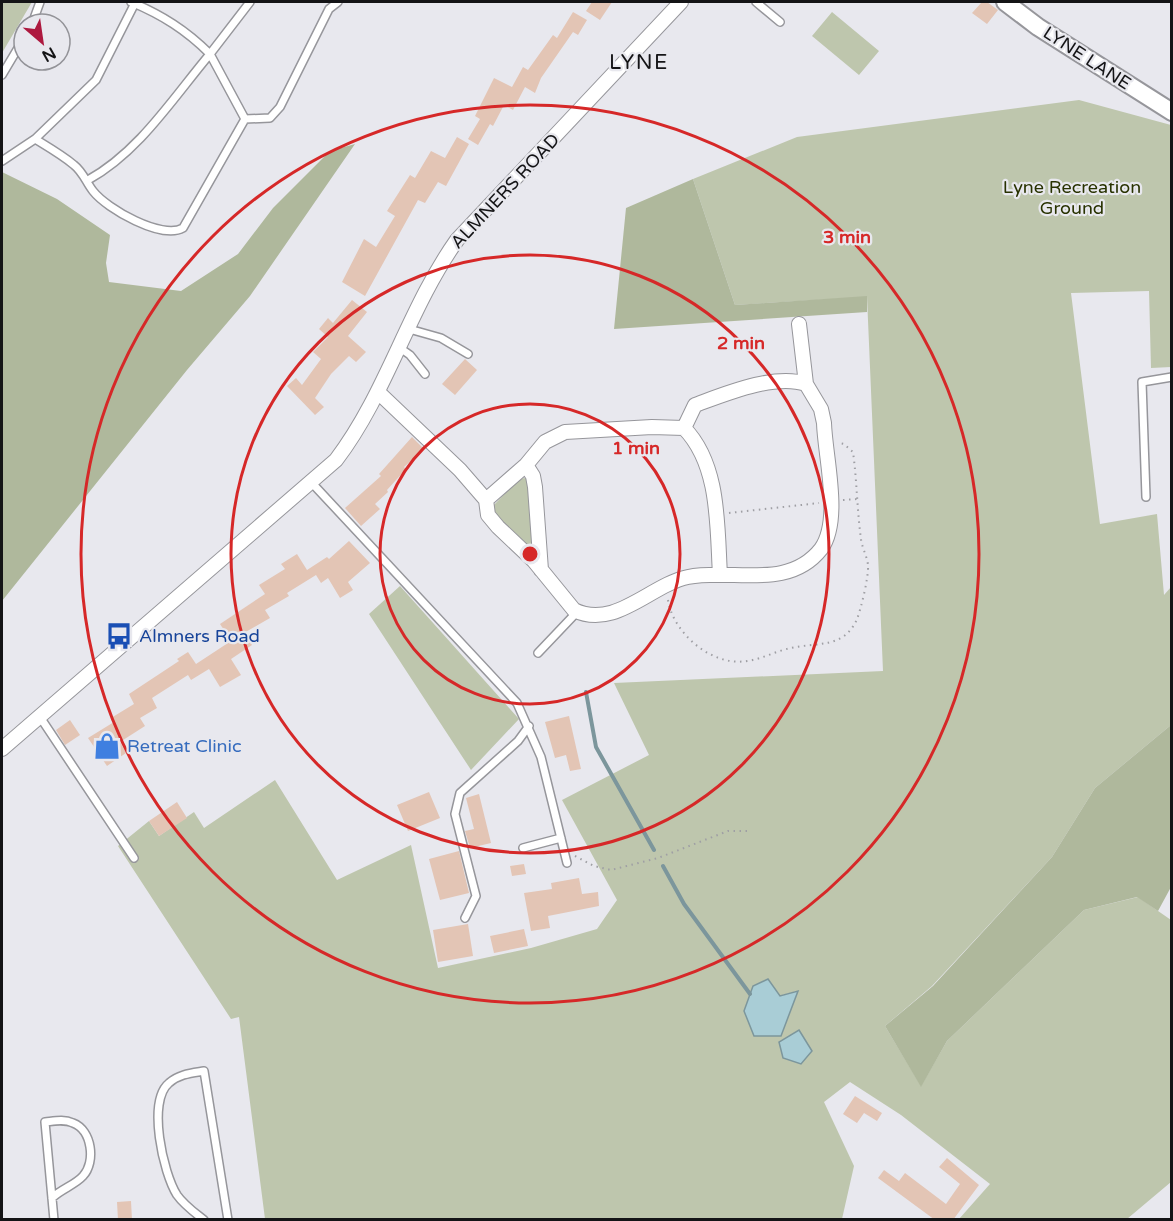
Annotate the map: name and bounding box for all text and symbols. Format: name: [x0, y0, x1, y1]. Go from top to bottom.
north arrow: [12, 12, 72, 72]
street label: LYNE LANE: [1039, 21, 1135, 95]
text: N: [38, 42, 59, 66]
district label: LYNE: [609, 50, 669, 75]
street label: ALMNERS ROAD: [446, 129, 564, 253]
park label: Lyne Recreation Ground: [1003, 176, 1141, 219]
text: 3 min: [823, 226, 871, 248]
text: 2 min: [717, 332, 765, 354]
text: 1 min: [612, 437, 660, 459]
centre of rings: [520, 544, 540, 564]
bus stop icon: Almners Road: [104, 621, 134, 651]
place label: Almners Road: [139, 625, 260, 647]
shop icon: Retreat Clinic: [92, 731, 122, 761]
place label: Retreat Clinic: [127, 735, 242, 757]

